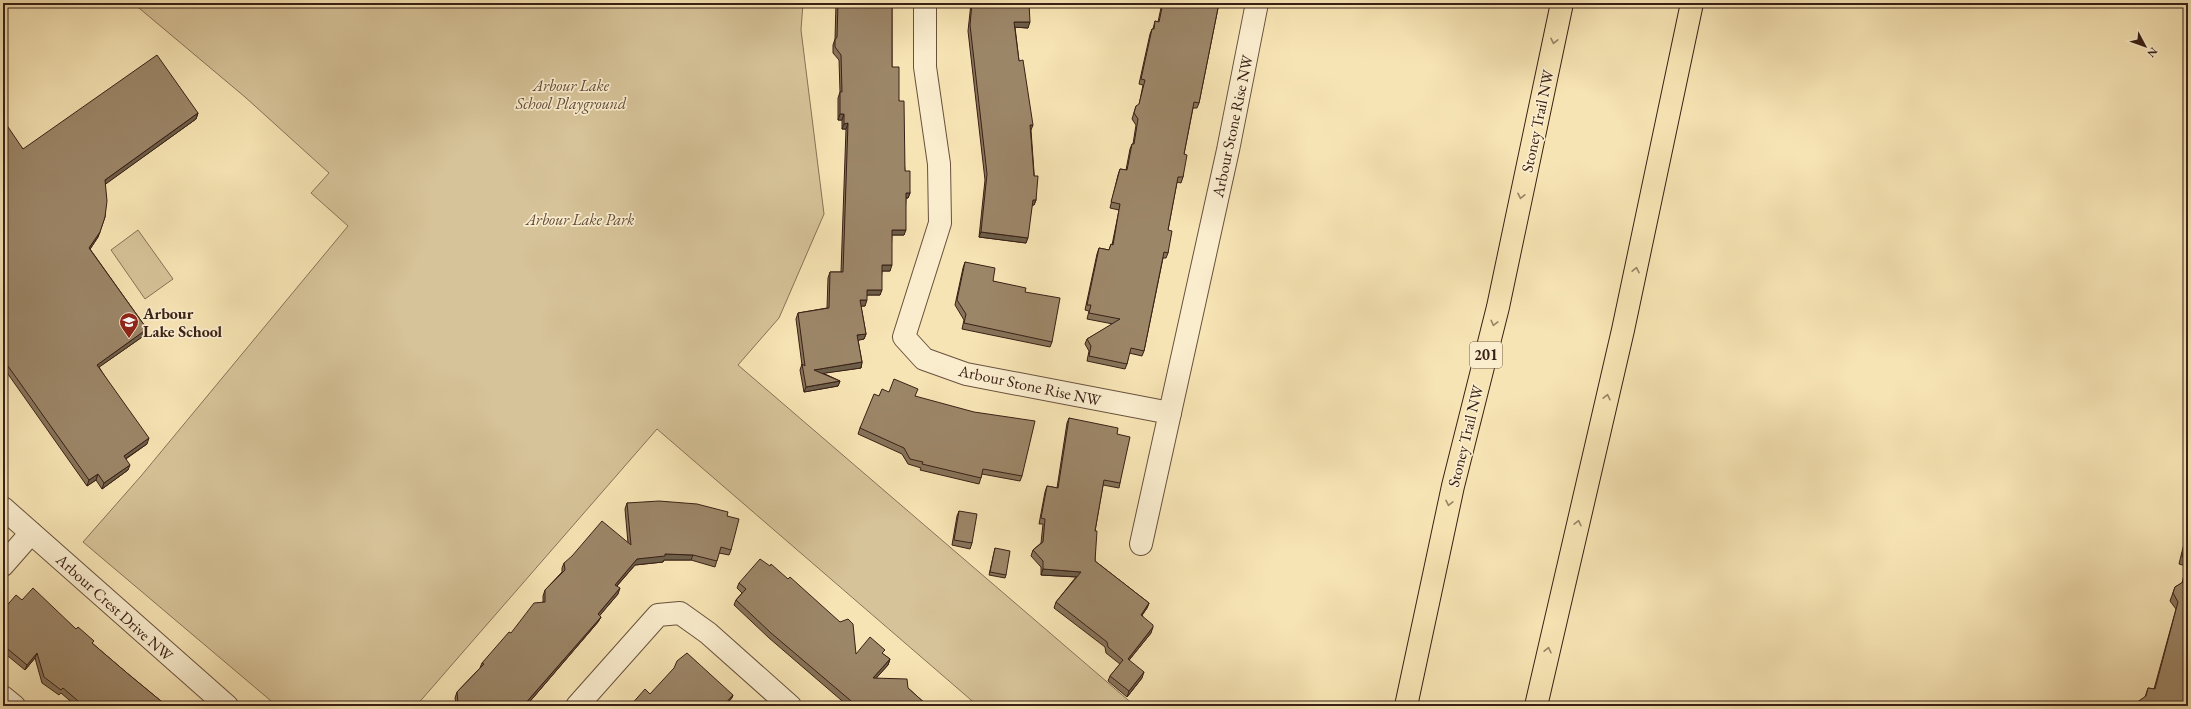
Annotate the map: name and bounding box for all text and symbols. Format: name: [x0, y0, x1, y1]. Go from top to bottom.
north arrow: [2125, 26, 2165, 66]
one-way arrow: [1551, 38, 1559, 44]
text: N: [2144, 45, 2161, 61]
street label: Arbour Stone Rise NW: [1207, 53, 1258, 200]
street label: Stoney Trail NW: [1516, 68, 1559, 174]
park label: Arbour Lake School Playground: [515, 75, 627, 114]
one-way arrow: [1518, 193, 1526, 199]
park label: Arbour Lake Park: [525, 209, 635, 230]
one-way arrow: [1631, 267, 1639, 273]
place label: Arbour Lake School: [142, 303, 223, 342]
school or university icon: Arbour Lake School: [118, 311, 140, 339]
one-way arrow: [1490, 319, 1499, 326]
road number: 201: [1470, 342, 1502, 368]
street label: Arbour Stone Rise NW: [956, 360, 1103, 411]
street label: Stoney Trail NW: [1443, 383, 1488, 489]
one-way arrow: [1603, 393, 1611, 400]
one-way arrow: [1445, 500, 1453, 506]
one-way arrow: [1573, 520, 1582, 527]
street label: Arbour Crest Drive NW: [51, 549, 178, 666]
one-way arrow: [1544, 647, 1552, 653]

